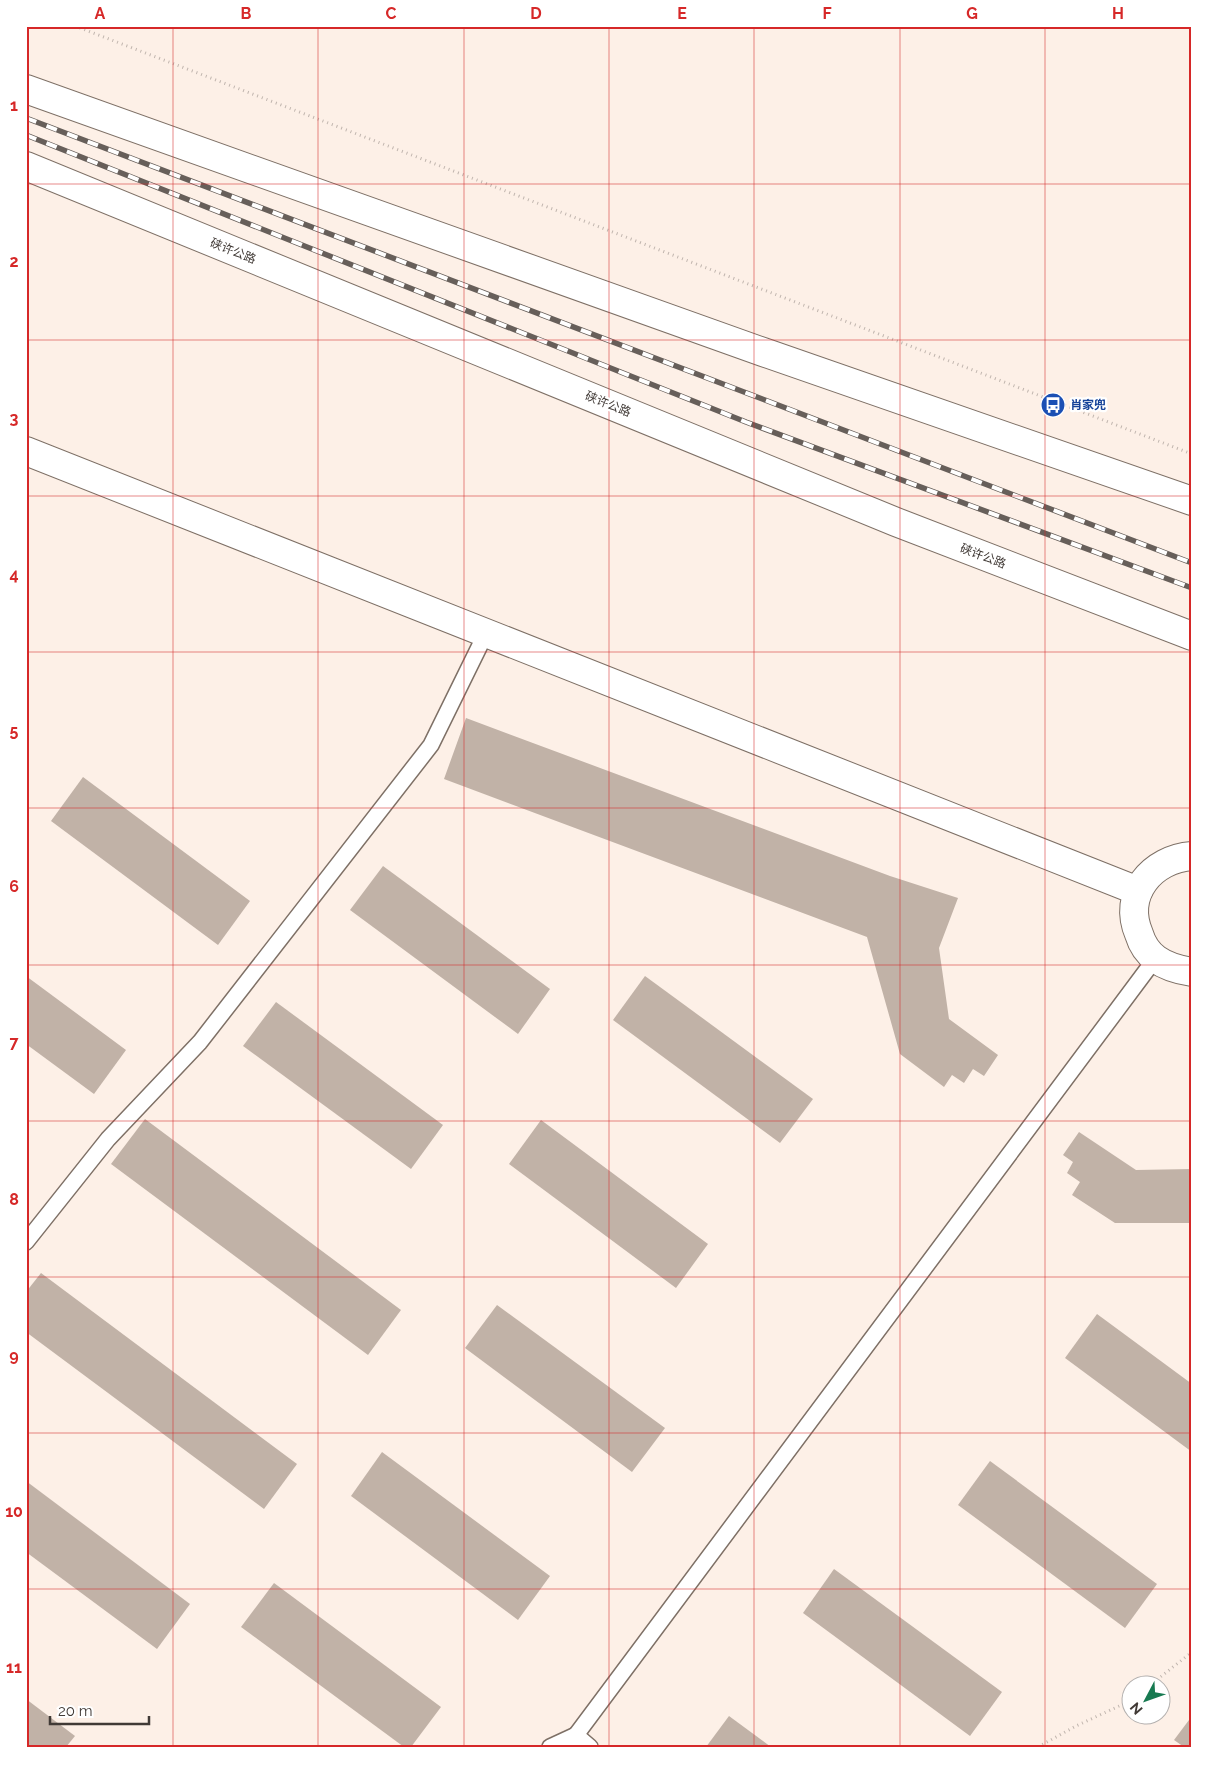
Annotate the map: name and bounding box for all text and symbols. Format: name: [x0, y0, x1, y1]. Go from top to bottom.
text: A: [95, 4, 106, 23]
text: B: [241, 4, 252, 23]
text: C: [386, 4, 397, 23]
text: D: [530, 4, 542, 23]
text: E: [677, 4, 687, 23]
text: F: [822, 4, 832, 23]
text: G: [966, 4, 978, 23]
text: H: [1112, 4, 1124, 23]
text: 1: [10, 96, 18, 115]
street label: 硖许公路: [208, 236, 258, 266]
text: 2: [9, 252, 19, 271]
street label: 硖许公路: [583, 389, 633, 419]
bus stop icon: 肖家兜: [1040, 392, 1066, 418]
place label: 肖家兜: [1070, 398, 1106, 412]
text: 3: [10, 409, 19, 428]
street label: 硖许公路: [958, 541, 1008, 571]
text: 4: [9, 565, 19, 584]
text: 5: [10, 721, 19, 740]
text: 6: [9, 877, 19, 896]
text: 7: [10, 1033, 19, 1052]
text: 8: [9, 1190, 19, 1209]
text: 9: [9, 1346, 19, 1365]
text: 10: [5, 1502, 23, 1521]
text: 11: [6, 1658, 22, 1677]
north arrow: [1120, 1676, 1170, 1726]
scale bar: [50, 1693, 149, 1725]
text: N: [1127, 1699, 1146, 1718]
text: 20 m: [58, 1702, 93, 1720]

